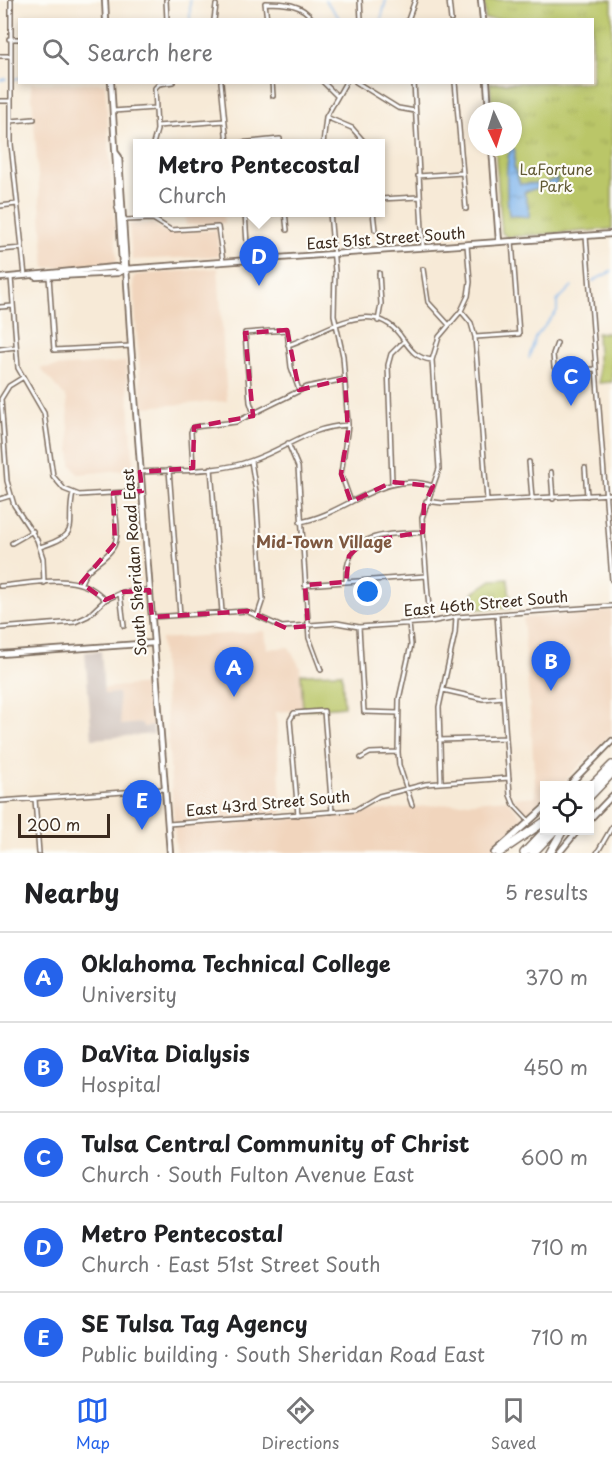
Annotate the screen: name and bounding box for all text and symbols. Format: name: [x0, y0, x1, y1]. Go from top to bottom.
search box: [18, 18, 594, 84]
icon: search: [39, 35, 72, 68]
text: Search here: [87, 35, 213, 68]
north arrow: [468, 102, 522, 156]
popup: [133, 139, 385, 217]
text: Metro Pentecostal: [158, 147, 360, 180]
park label: LaFortune Park: [519, 157, 593, 197]
text: Church: [158, 180, 227, 210]
street label: East 51st Street South: [306, 220, 466, 255]
pin: D: [240, 236, 278, 286]
pin: C: [552, 356, 590, 406]
street label: South Sheridan Road East: [115, 468, 152, 656]
district label: Mid-Town Village: [256, 529, 392, 553]
your location: [353, 577, 382, 606]
street label: East 46th Street South: [403, 584, 569, 621]
pin: B: [532, 642, 570, 691]
pin: A: [214, 648, 254, 697]
pin: E: [122, 780, 162, 830]
map controls: [540, 781, 594, 835]
button: locate: [540, 781, 594, 835]
street label: East 43rd Street South: [185, 784, 351, 821]
scale bar: [18, 811, 110, 838]
text: 200 m: [27, 812, 80, 836]
text: Nearby: [24, 873, 119, 912]
text: 5 results: [505, 877, 588, 907]
text: Oklahoma Technical College: [81, 946, 391, 979]
text: A: [36, 962, 51, 992]
text: 370 m: [525, 962, 588, 992]
text: University: [81, 979, 177, 1009]
text: DaVita Dialysis: [81, 1036, 250, 1069]
text: B: [37, 1052, 50, 1082]
text: 450 m: [523, 1052, 588, 1082]
text: Hospital: [81, 1069, 161, 1099]
text: Tulsa Central Community of Christ: [81, 1126, 470, 1159]
text: C: [36, 1142, 51, 1172]
text: 600 m: [520, 1142, 588, 1172]
text: Church · South Fulton Avenue East: [81, 1159, 414, 1189]
text: Metro Pentecostal: [81, 1216, 283, 1249]
text: D: [36, 1232, 51, 1262]
text: 710 m: [531, 1232, 588, 1262]
text: Church · East 51st Street South: [81, 1249, 381, 1279]
text: SE Tulsa Tag Agency: [81, 1306, 308, 1339]
text: E: [37, 1322, 50, 1352]
text: 710 m: [531, 1322, 588, 1352]
text: Public building · South Sheridan Road East: [81, 1339, 485, 1369]
tab: Map: [76, 1394, 110, 1454]
tab: Directions: [261, 1394, 339, 1454]
tab: Saved: [491, 1394, 536, 1454]

